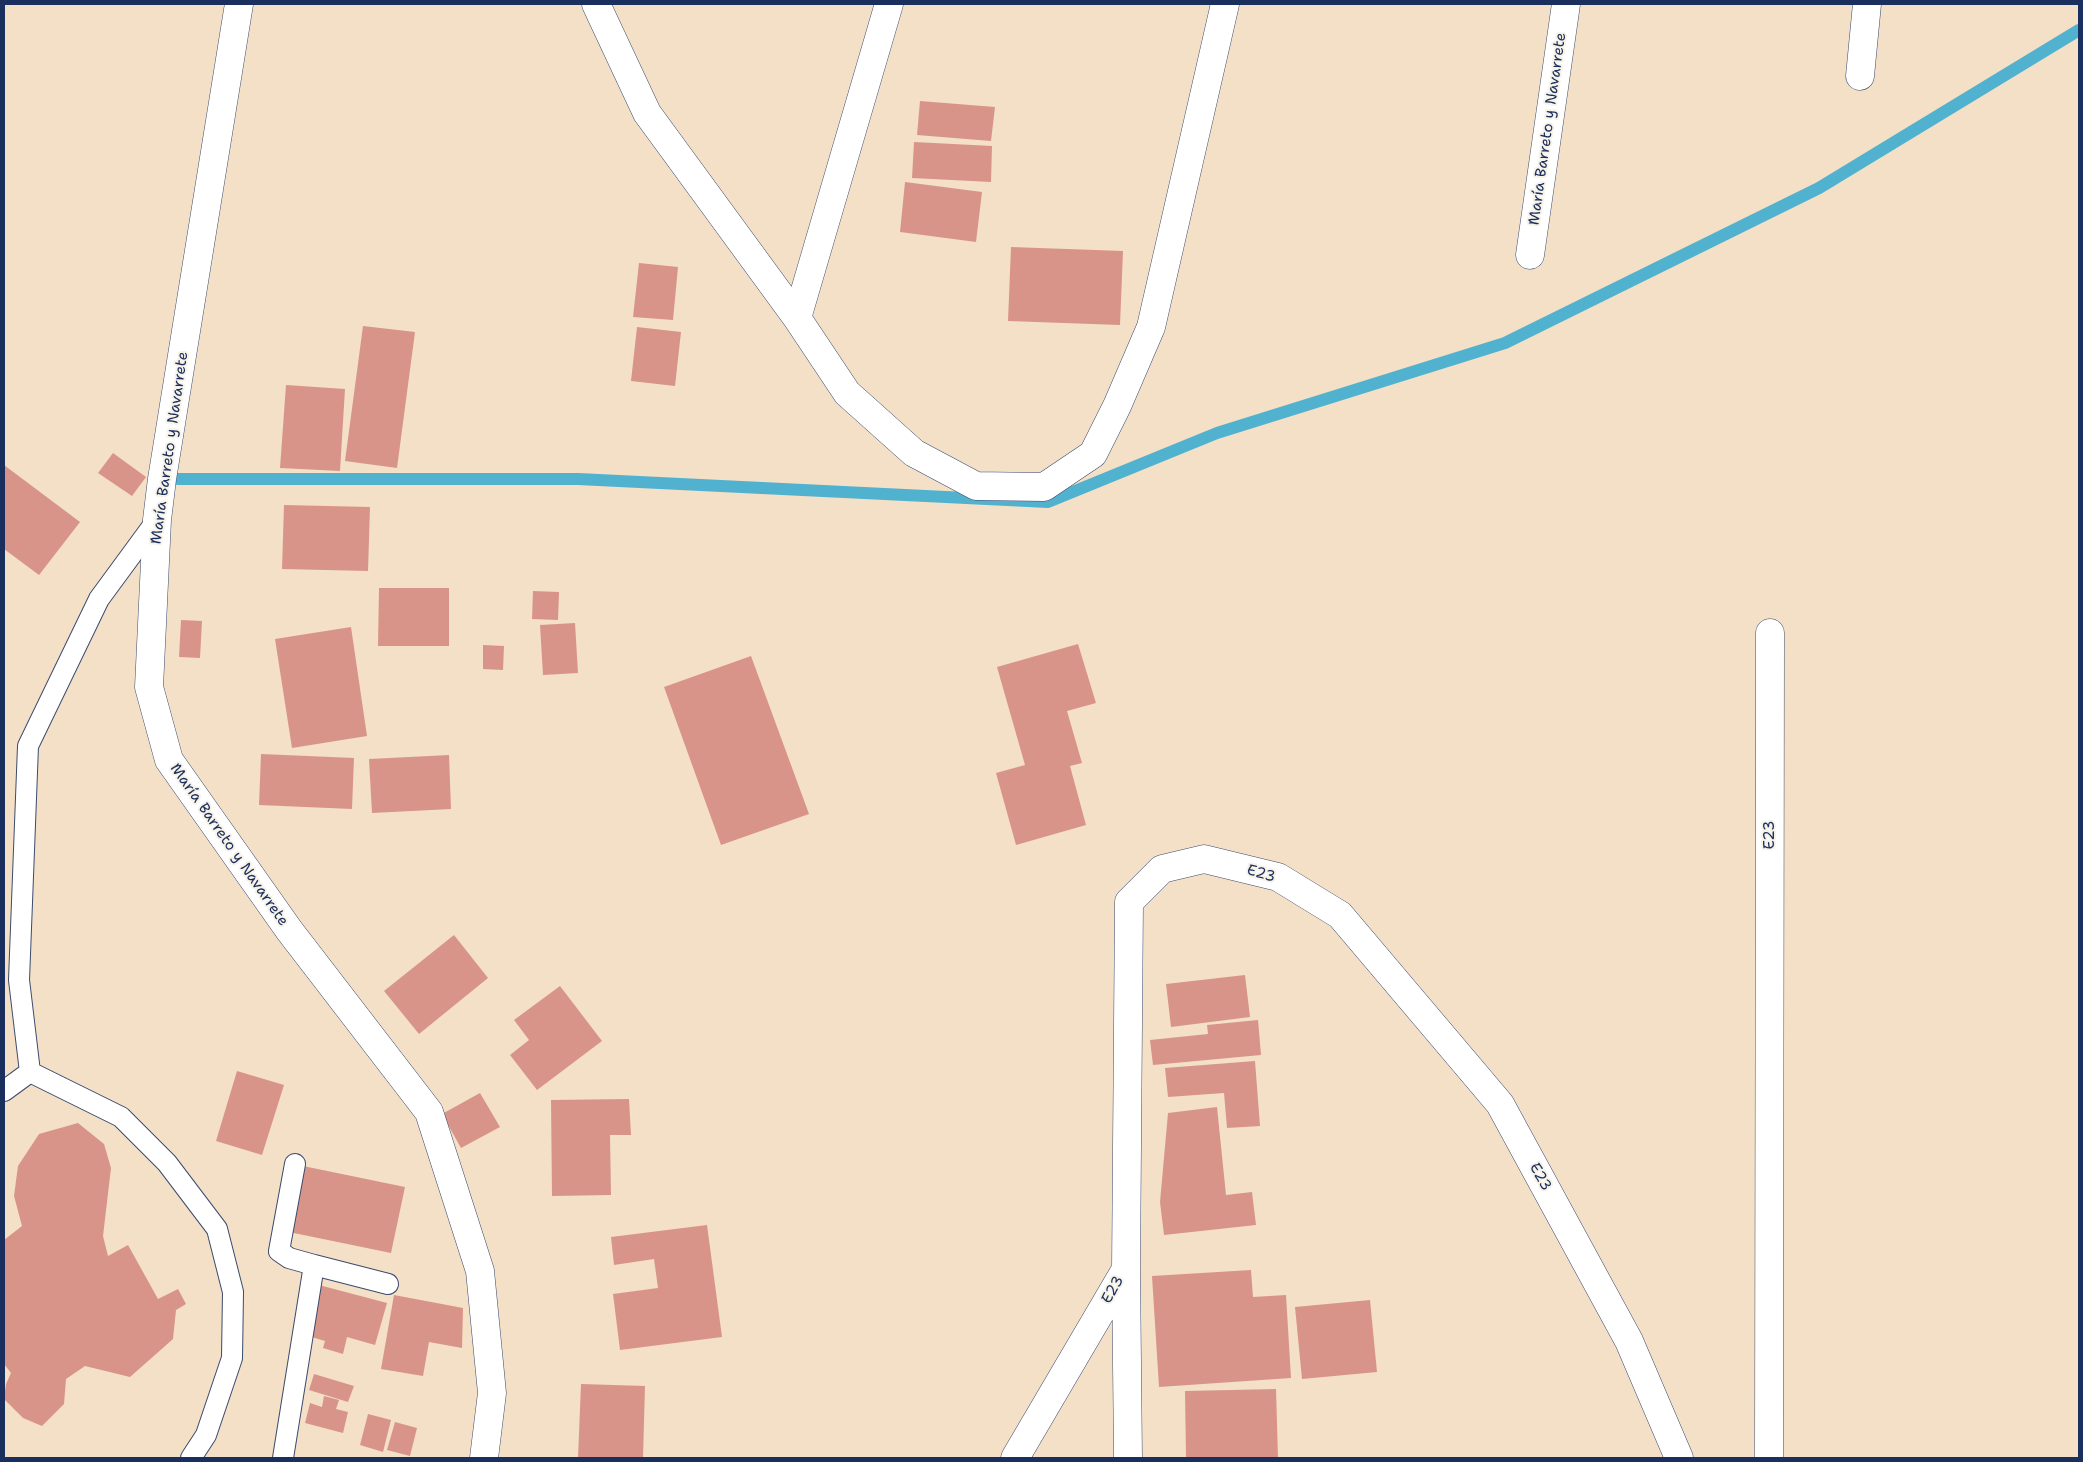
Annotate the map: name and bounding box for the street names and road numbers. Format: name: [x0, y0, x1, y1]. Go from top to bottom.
street label: María Barreto y Navarrete: [1526, 32, 1570, 226]
street label: María Barreto y Navarrete: [148, 351, 192, 545]
street label: María Barreto y Navarrete: [166, 760, 292, 930]
street label: E23: [1761, 820, 1779, 850]
street label: E23: [1245, 861, 1277, 887]
street label: E23: [1525, 1160, 1555, 1194]
street label: E23: [1098, 1273, 1128, 1307]

